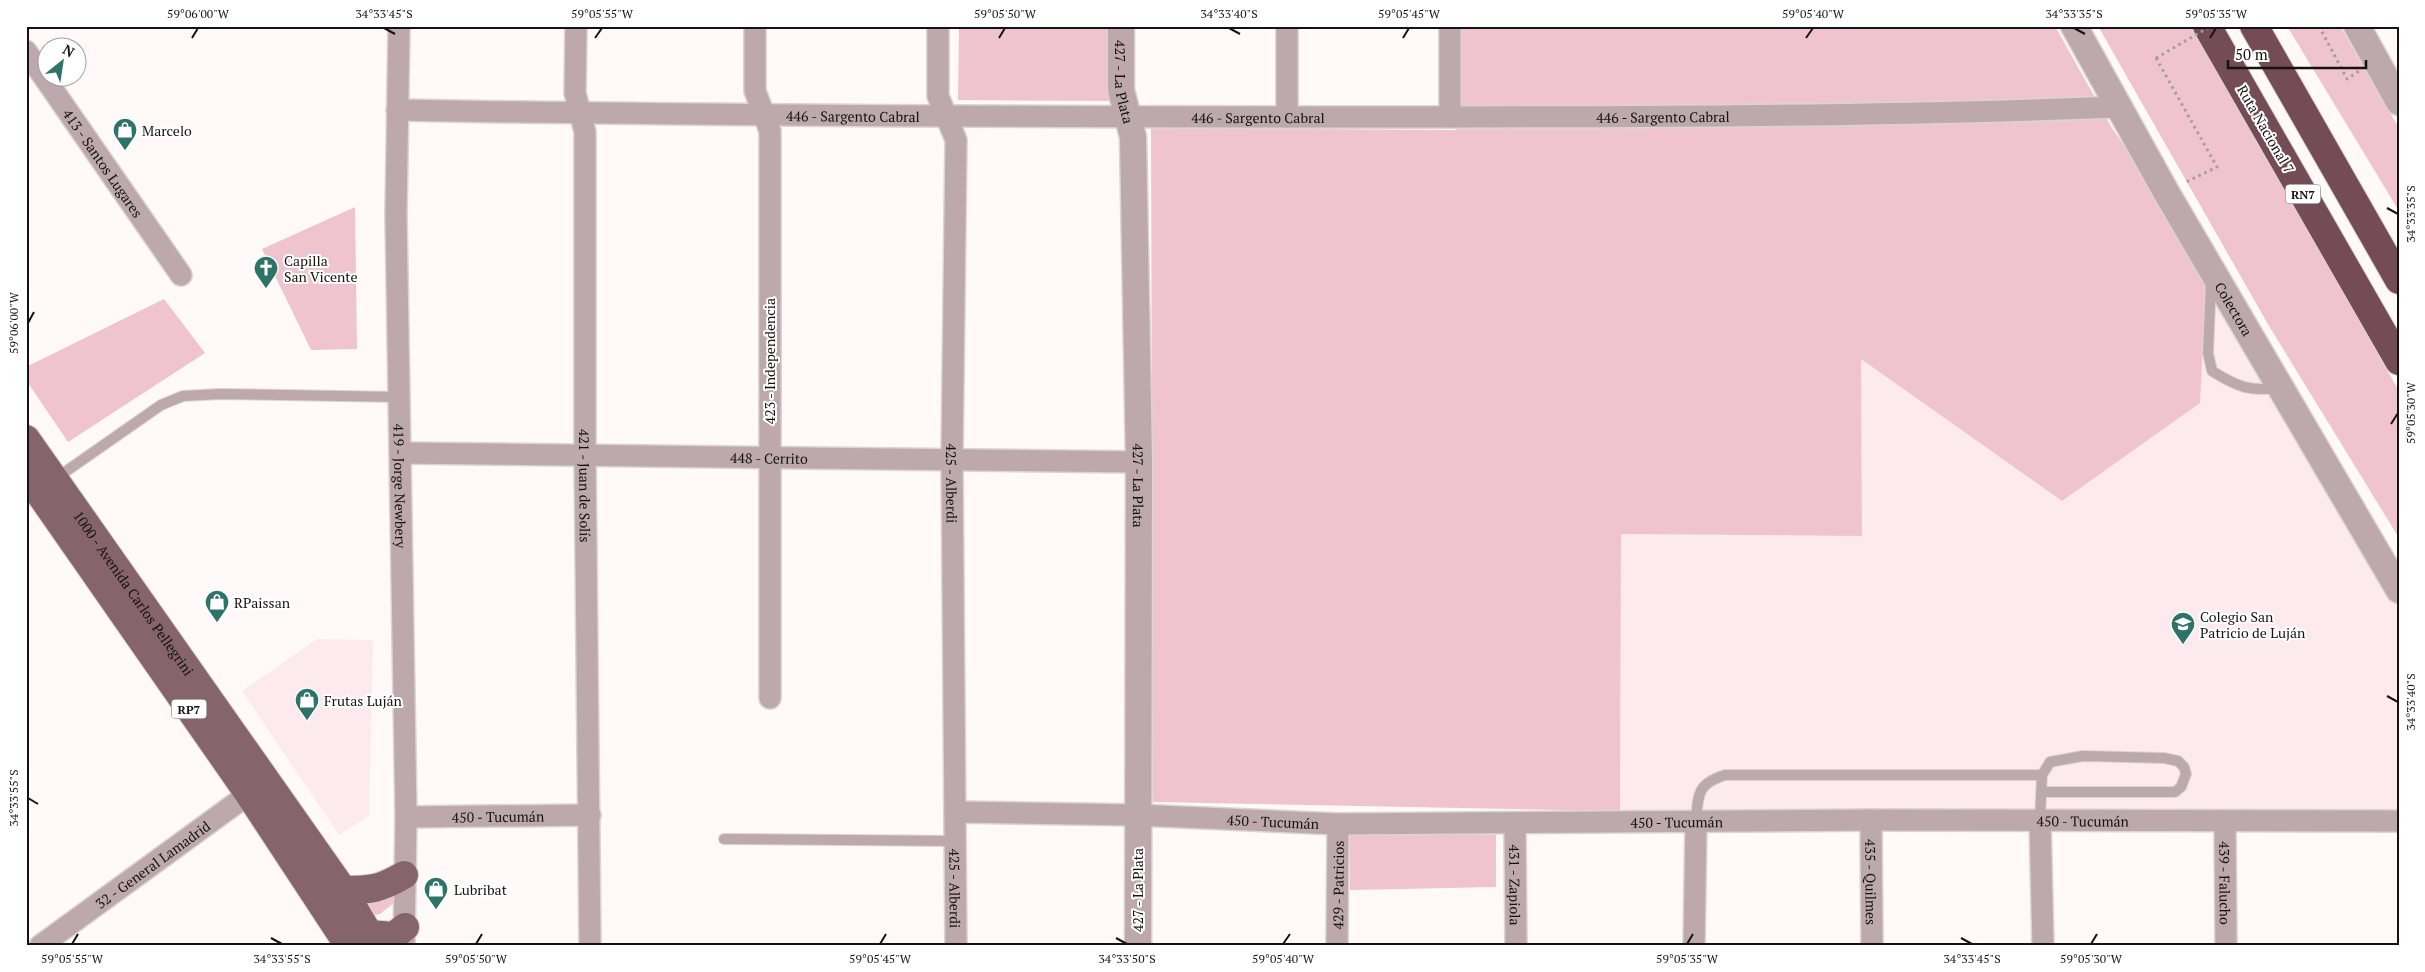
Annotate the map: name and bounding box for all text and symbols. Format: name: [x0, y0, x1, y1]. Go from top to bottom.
text: 59°06'00"W: [167, 6, 230, 21]
text: 34°33'45"S: [355, 6, 413, 21]
text: 59°05'55"W: [571, 6, 634, 21]
text: 59°05'50"W: [974, 6, 1037, 21]
text: 34°33'40"S: [1200, 6, 1258, 21]
text: 59°05'45"W: [1378, 6, 1441, 21]
text: 59°05'40"W: [1782, 6, 1845, 21]
text: 34°33'35"S: [2045, 6, 2103, 21]
text: 59°05'35"W: [2185, 6, 2248, 21]
north arrow: [38, 38, 88, 88]
scale bar: [2228, 38, 2365, 70]
text: N: [59, 39, 78, 61]
street label: 427 - La Plata: [1111, 40, 1139, 125]
text: 50 m: [2235, 44, 2268, 64]
street label: Ruta Nacional 7: [2233, 81, 2299, 177]
street label: 413 - Santos Lugares: [59, 105, 148, 221]
street label: 446 - Sargento Cabral: [786, 106, 920, 125]
street label: 446 - Sargento Cabral: [1596, 106, 1730, 126]
street label: 446 - Sargento Cabral: [1191, 107, 1325, 126]
shop icon: Marcelo: [112, 117, 138, 151]
place label: Marcelo: [142, 121, 192, 140]
road number: RN7: [2286, 184, 2320, 203]
text: 34°33'35"S: [2403, 185, 2418, 243]
place label: Capilla San Vicente: [284, 251, 358, 286]
church icon: Capilla San Vicente: [253, 255, 279, 289]
street label: Colectora: [2211, 278, 2258, 339]
text: 59°06'00"W: [6, 291, 21, 354]
street label: 423 - Independencia: [760, 298, 779, 424]
text: 59°05'30"W: [2403, 381, 2418, 444]
street label: 419 - Jorge Newbery: [390, 423, 411, 549]
street label: 421 - Juan de Solís: [575, 429, 595, 543]
street label: 425 - Alberdi: [942, 443, 962, 523]
street label: 427 - La Plata: [1129, 443, 1149, 528]
street label: 448 - Cerrito: [730, 448, 808, 467]
street label: 1000 - Avenida Carlos Pellegrini: [70, 507, 199, 679]
shop icon: RPaissan: [204, 589, 230, 623]
place label: RPaissan: [234, 593, 291, 612]
place label: Colegio San Patricio de Luján: [2200, 607, 2306, 642]
school or university icon: Colegio San Patricio de Luján: [2170, 611, 2196, 645]
text: 34°33'40"S: [2403, 673, 2418, 731]
shop icon: Frutas Luján: [294, 687, 320, 721]
place label: Frutas Luján: [324, 691, 403, 710]
road number: RP7: [172, 700, 206, 719]
text: 34°33'55"S: [6, 769, 21, 827]
street label: 450 - Tucumán: [452, 806, 545, 826]
street label: 450 - Tucumán: [1226, 810, 1320, 833]
street label: 450 - Tucumán: [2037, 811, 2130, 830]
street label: 450 - Tucumán: [1630, 812, 1724, 831]
street label: 32 - General Lamadrid: [91, 816, 214, 912]
street label: 435 - Quilmes: [1862, 839, 1881, 925]
street label: 429 - Patricios: [1328, 841, 1347, 930]
street label: 439 - Falucho: [2216, 841, 2235, 925]
street label: 431 - Zapiola: [1506, 844, 1525, 926]
street label: 427 - La Plata: [1128, 848, 1147, 932]
street label: 425 - Alberdi: [946, 849, 965, 928]
shop icon: Lubribat: [423, 876, 449, 910]
place label: Lubribat: [454, 880, 508, 899]
text: 59°05'55"W: [41, 951, 104, 966]
text: 34°33'55"S: [253, 951, 311, 966]
text: 59°05'50"W: [445, 951, 508, 966]
text: 59°05'45"W: [849, 951, 912, 966]
text: 34°33'50"S: [1098, 951, 1156, 966]
text: 59°05'40"W: [1252, 951, 1315, 966]
text: 59°05'35"W: [1656, 951, 1719, 966]
text: 34°33'45"S: [1943, 951, 2001, 966]
text: 59°05'30"W: [2060, 951, 2123, 966]

